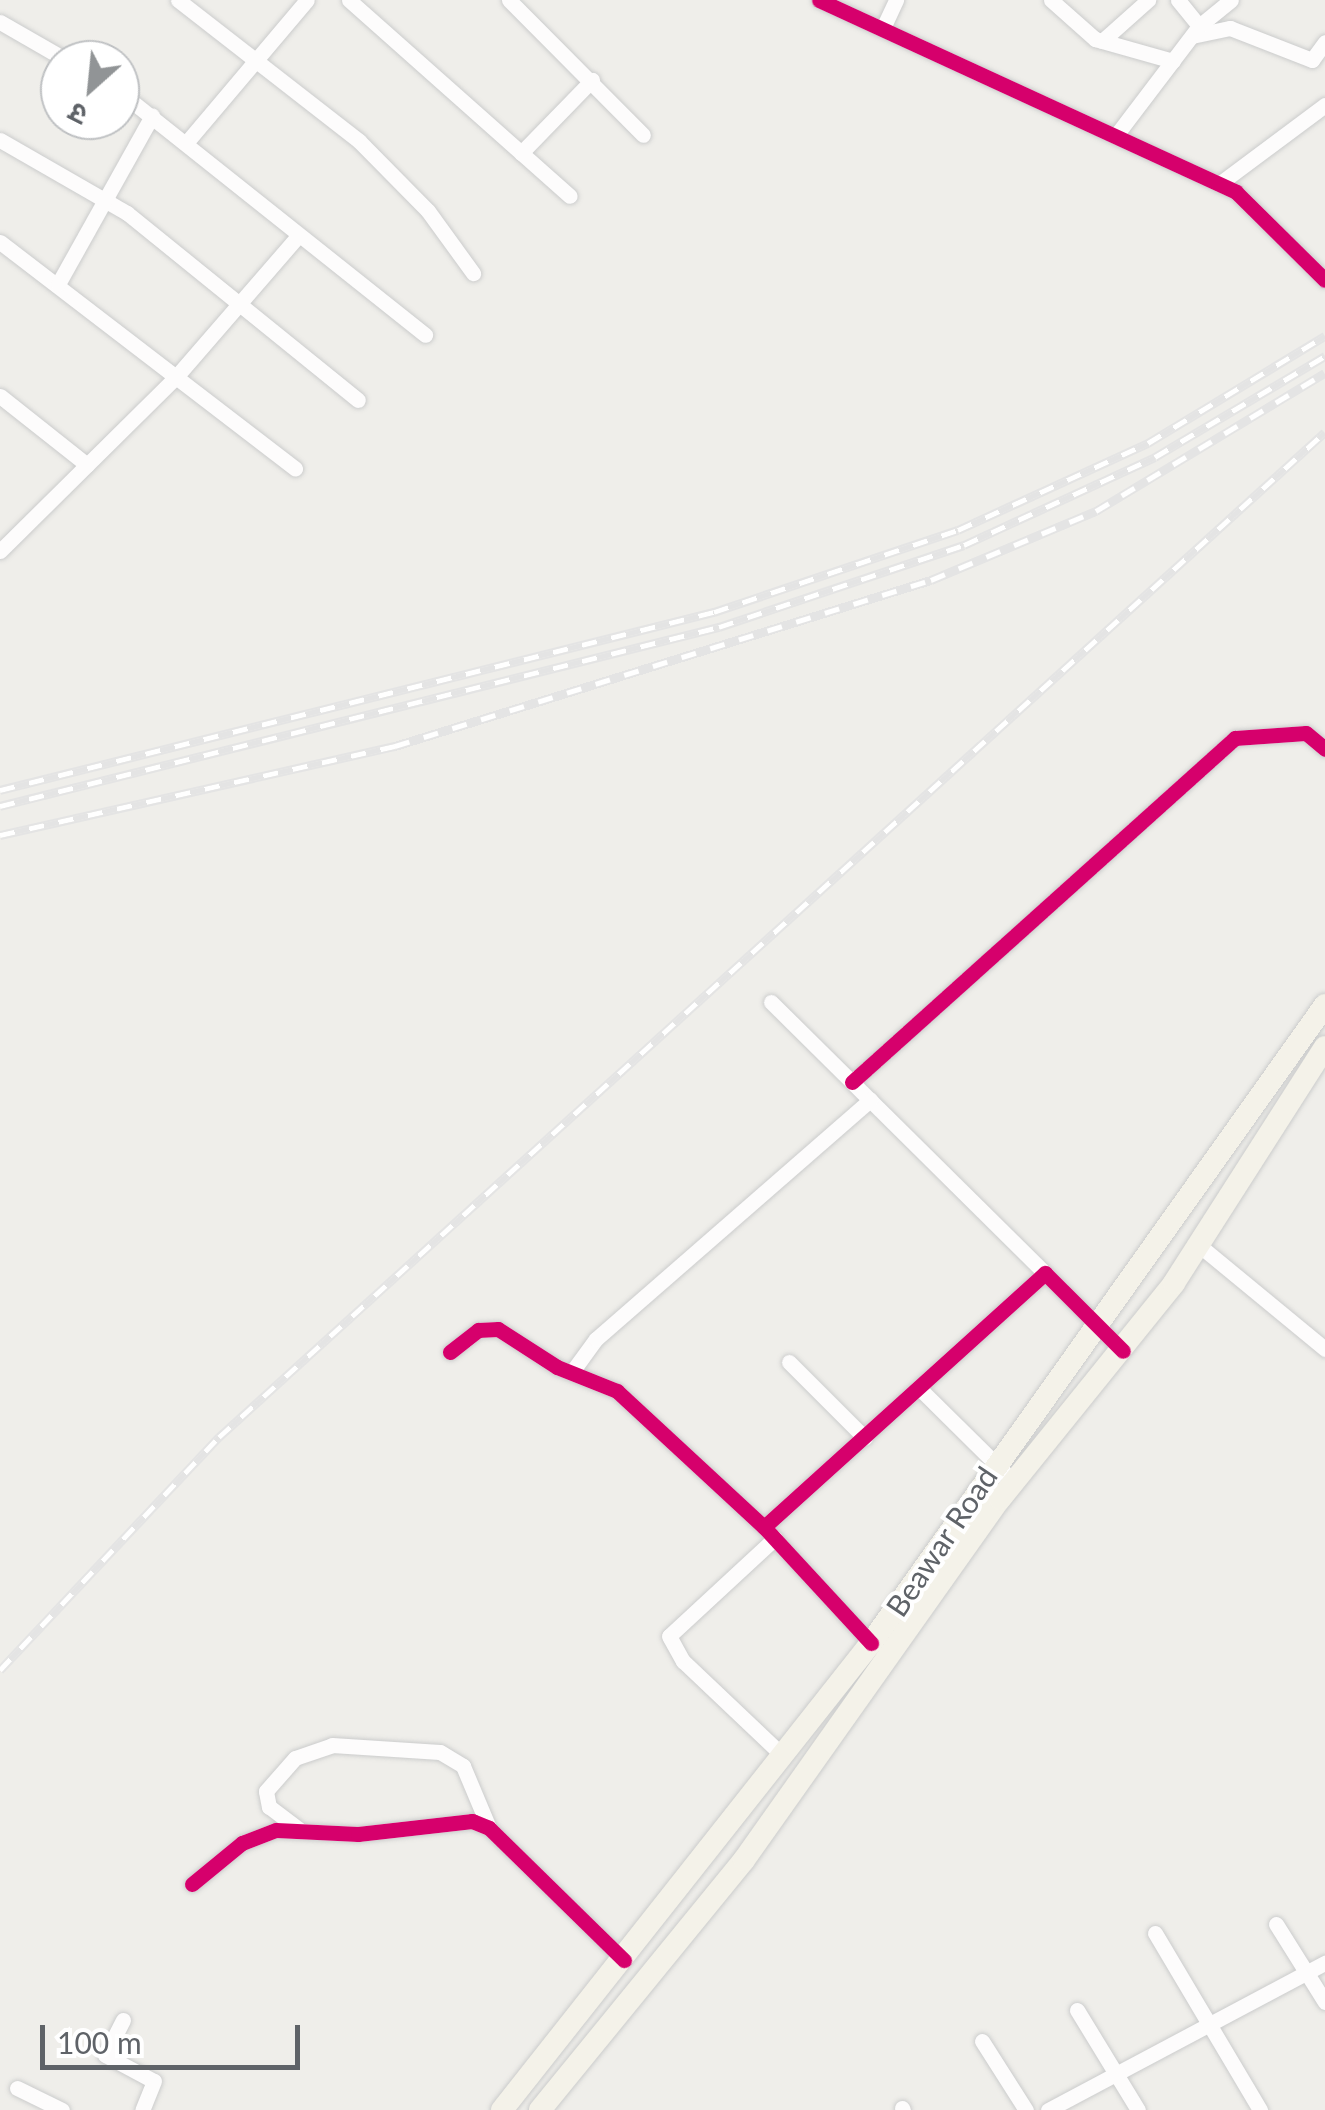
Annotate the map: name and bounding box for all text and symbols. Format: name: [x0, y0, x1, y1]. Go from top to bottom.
north arrow: [40, 40, 140, 140]
text: उ: [62, 96, 92, 134]
street label: Beawar Road: [878, 1459, 1004, 1623]
scale bar: [45, 2005, 305, 2067]
text: 100 m: [57, 2024, 142, 2060]

